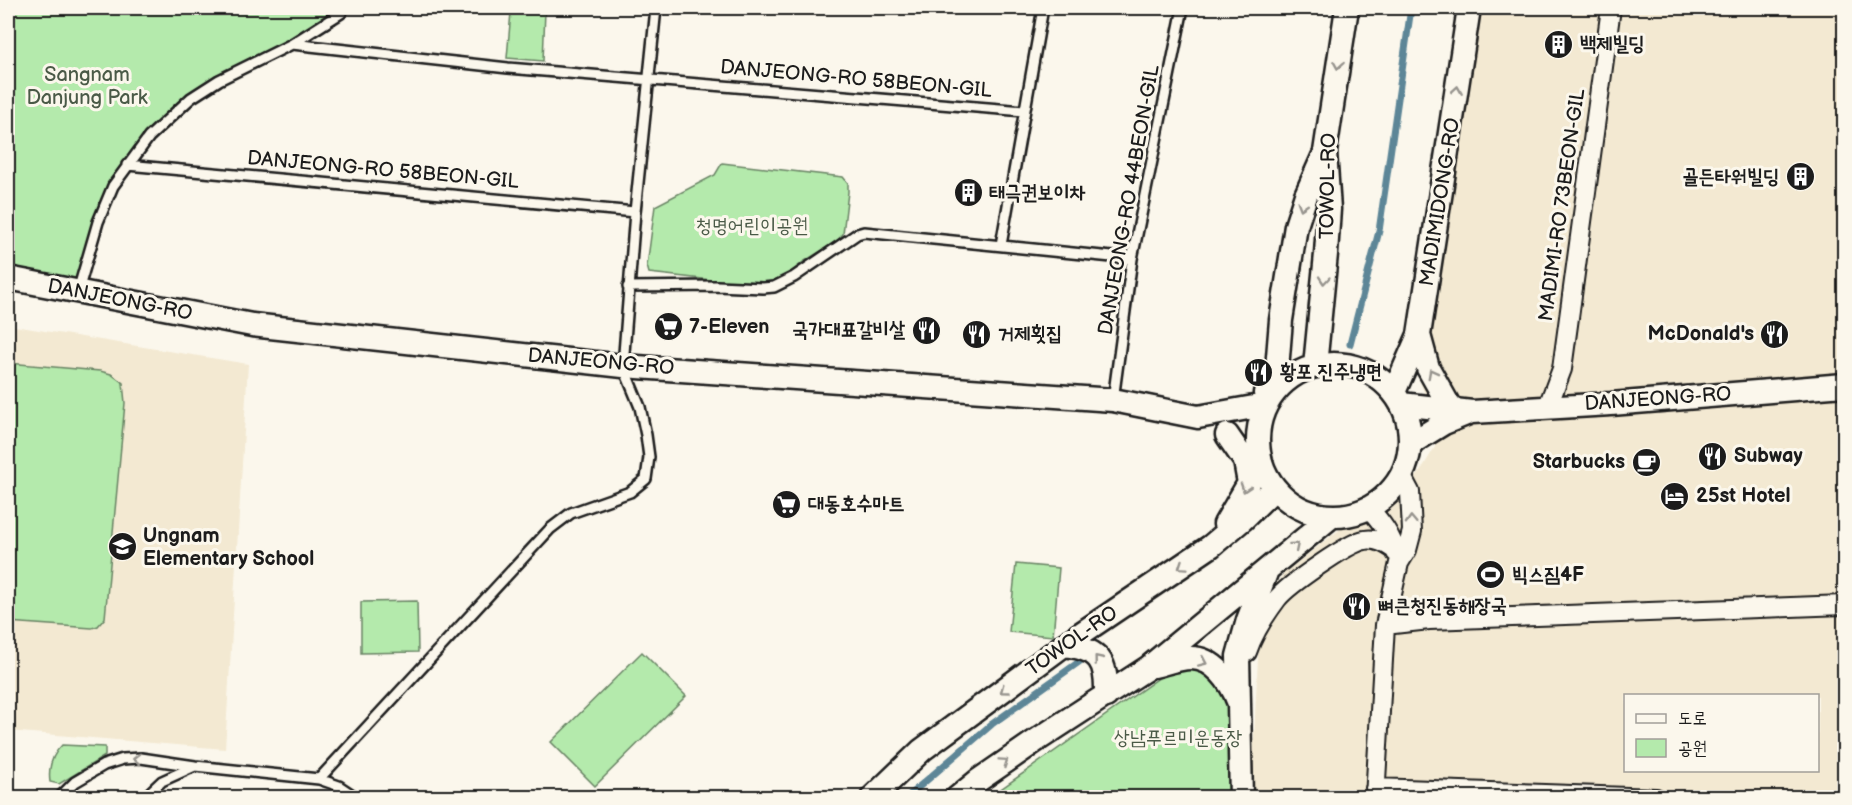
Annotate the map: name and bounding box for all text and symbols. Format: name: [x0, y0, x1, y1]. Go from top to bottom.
building icon: 백제빌딩: [1543, 28, 1575, 60]
place label: 백제빌딩: [1580, 32, 1644, 56]
street label: DANJEONG-RO 58BEON-GIL: [719, 55, 993, 103]
one-way arrow: [1332, 61, 1344, 70]
park label: Sangnam Danjung Park: [26, 63, 148, 110]
street label: DANJEONG-RO 44BEON-GIL: [1093, 63, 1165, 337]
one-way arrow: [1451, 85, 1463, 94]
street label: MADIMI-RO 73BEON-GIL: [1534, 87, 1590, 323]
street label: MADIMIDONG-RO: [1415, 116, 1465, 288]
street label: TOWOL-RO: [1315, 133, 1341, 239]
street label: DANJEONG-RO 58BEON-GIL: [246, 146, 520, 194]
building icon: 골든타워빌딩: [1784, 161, 1816, 193]
place label: 골든타워빌딩: [1682, 165, 1779, 189]
building icon: 태극권보이차: [952, 177, 984, 209]
place label: 태극권보이차: [989, 181, 1086, 205]
one-way arrow: [1297, 200, 1309, 211]
park label: 청명어린이공원: [696, 214, 808, 238]
street label: DANJEONG-RO: [46, 274, 194, 326]
one-way arrow: [1318, 275, 1331, 285]
supermarket icon: 7-Eleven: [652, 311, 684, 343]
restaurant icon: 국가대표갈비살: [910, 314, 942, 346]
place label: 7-Eleven: [689, 315, 770, 339]
place label: 국가대표갈비살: [792, 318, 905, 342]
restaurant icon: 거제횟집: [961, 318, 993, 350]
restaurant icon: McDonald's: [1759, 318, 1791, 350]
place label: 거제횟집: [998, 322, 1062, 346]
place label: McDonald's: [1648, 322, 1754, 346]
street label: DANJEONG-RO: [527, 344, 675, 380]
restaurant icon: 황포 진주냉면: [1243, 356, 1275, 388]
place label: 황포 진주냉면: [1280, 360, 1382, 384]
one-way arrow: [1428, 369, 1439, 379]
street label: DANJEONG-RO: [1584, 382, 1732, 416]
restaurant icon: Subway: [1697, 440, 1729, 472]
place label: Subway: [1734, 444, 1804, 468]
cafe icon: Starbucks: [1630, 446, 1662, 478]
place label: Starbucks: [1533, 450, 1625, 474]
hotel icon: 25st Hotel: [1659, 480, 1691, 512]
one-way arrow: [1240, 482, 1252, 492]
place label: 25st Hotel: [1696, 484, 1791, 508]
supermarket icon: 대동호수마트: [771, 488, 803, 520]
place label: 대동호수마트: [808, 492, 905, 516]
one-way arrow: [1405, 515, 1418, 524]
place label: Ungnam Elementary School: [143, 524, 314, 571]
school or university icon: Ungnam Elementary School: [106, 531, 138, 563]
one-way arrow: [1288, 543, 1299, 554]
one-way arrow: [1177, 559, 1188, 570]
sports icon: 빅스짐4F: [1475, 559, 1507, 591]
place label: 빅스짐4F: [1512, 563, 1584, 587]
restaurant icon: 뼈큰청진동해장국: [1341, 590, 1373, 622]
place label: 뼈큰청진동해장국: [1378, 594, 1507, 618]
street label: TOWOL-RO: [1022, 601, 1122, 681]
one-way arrow: [1095, 655, 1106, 666]
one-way arrow: [1196, 655, 1207, 667]
one-way arrow: [1000, 683, 1011, 694]
legend: [1624, 694, 1819, 772]
text: 도로: [1678, 708, 1707, 729]
park label: 상남푸르미운동장: [1114, 726, 1242, 750]
text: 공원: [1678, 738, 1707, 759]
one-way arrow: [132, 752, 141, 765]
one-way arrow: [997, 758, 1008, 769]

